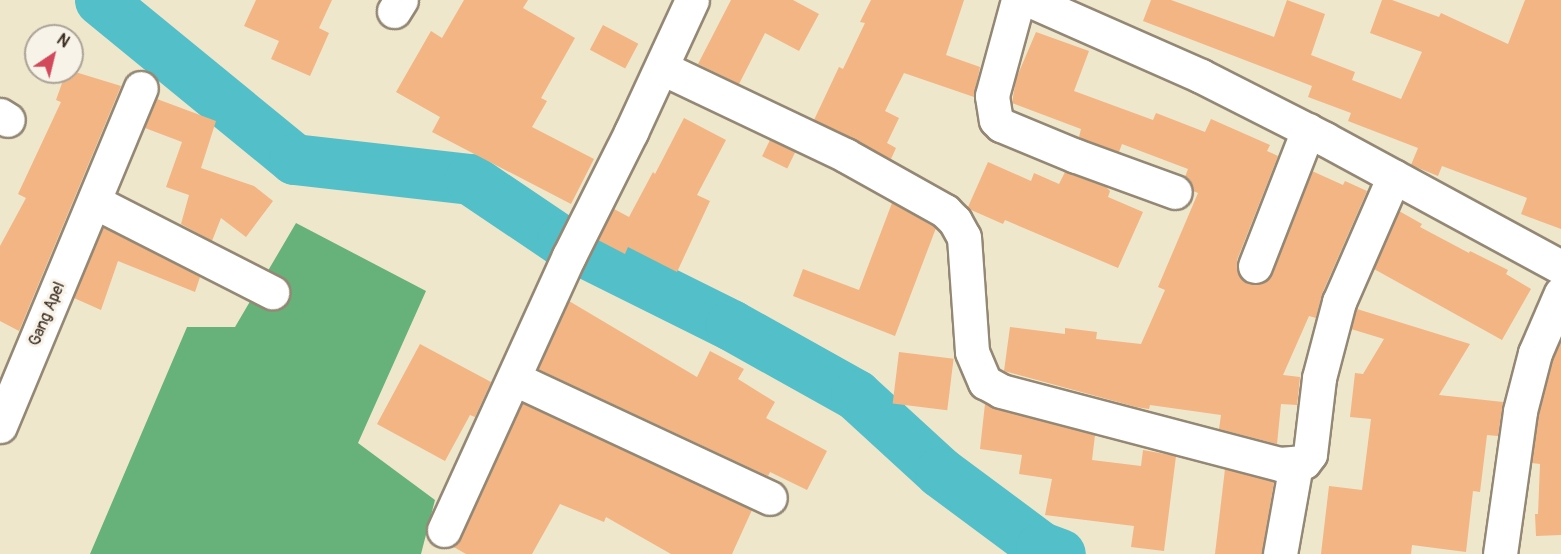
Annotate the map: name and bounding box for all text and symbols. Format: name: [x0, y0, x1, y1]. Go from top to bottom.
north arrow: [24, 24, 84, 84]
text: N: [53, 30, 73, 52]
street label: Gang Apel: [25, 279, 69, 349]

